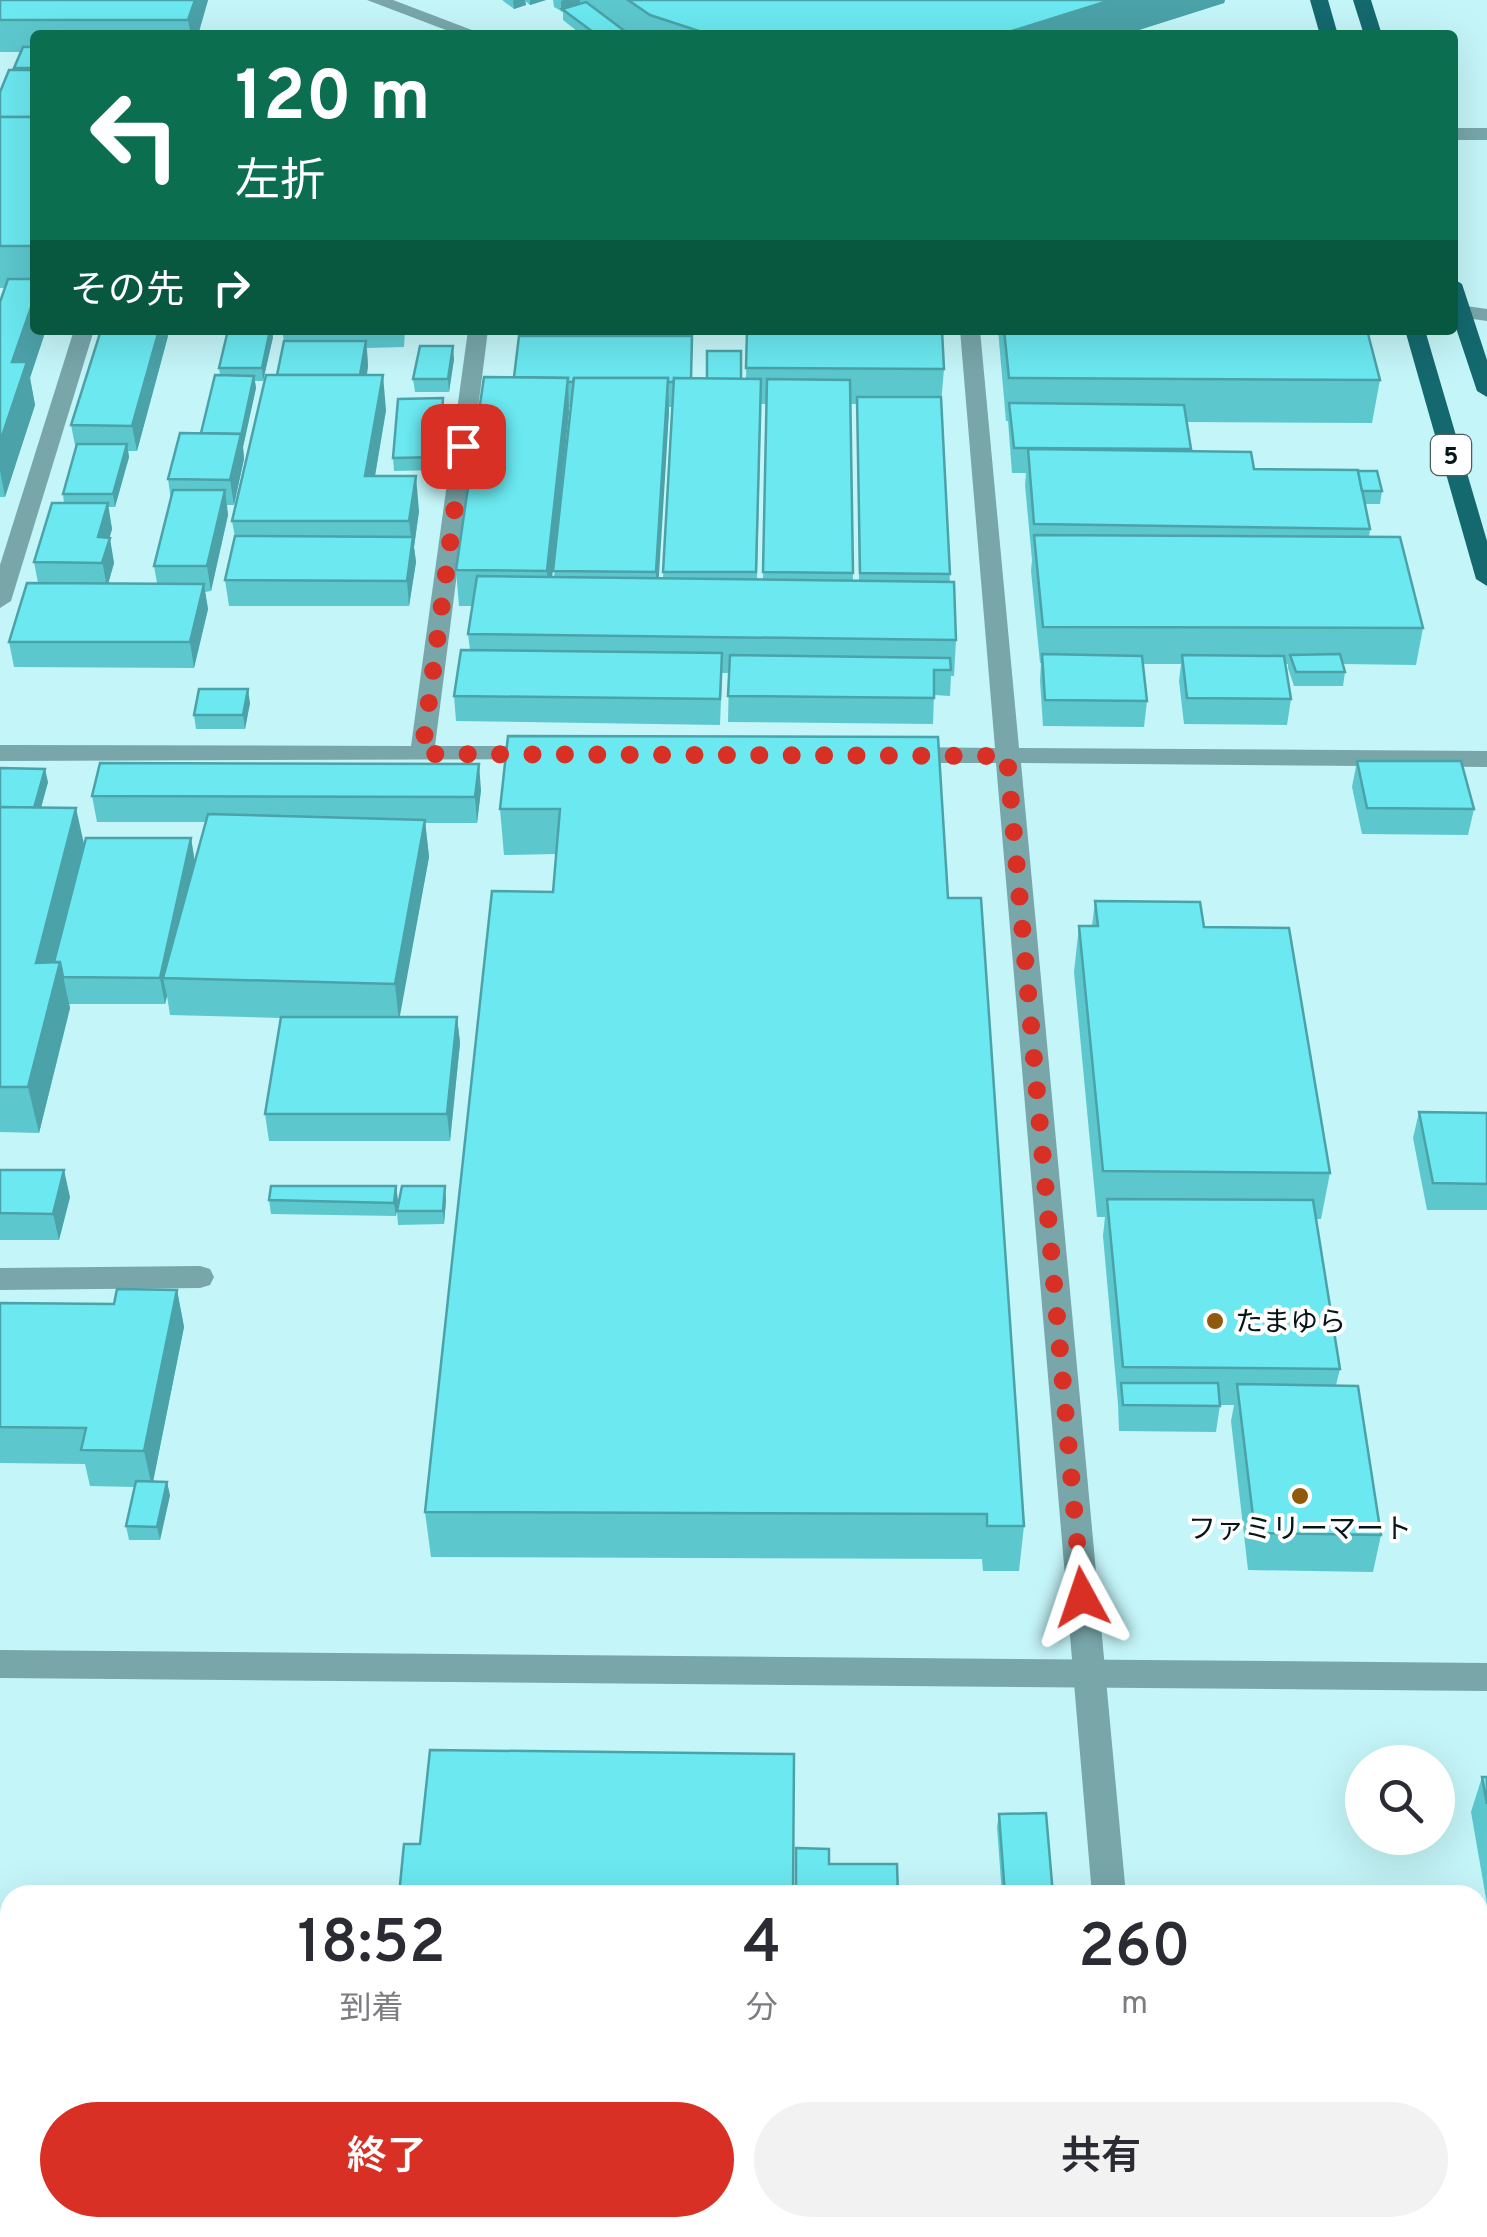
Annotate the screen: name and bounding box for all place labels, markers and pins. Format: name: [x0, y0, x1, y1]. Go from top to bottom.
pin: [421, 404, 506, 489]
place label: たまゆら: [1235, 1306, 1346, 1342]
marker: たまゆら: [1204, 1310, 1226, 1332]
marker: ファミリーマート: [1289, 1485, 1311, 1507]
place label: ファミリーマート: [1188, 1513, 1412, 1549]

